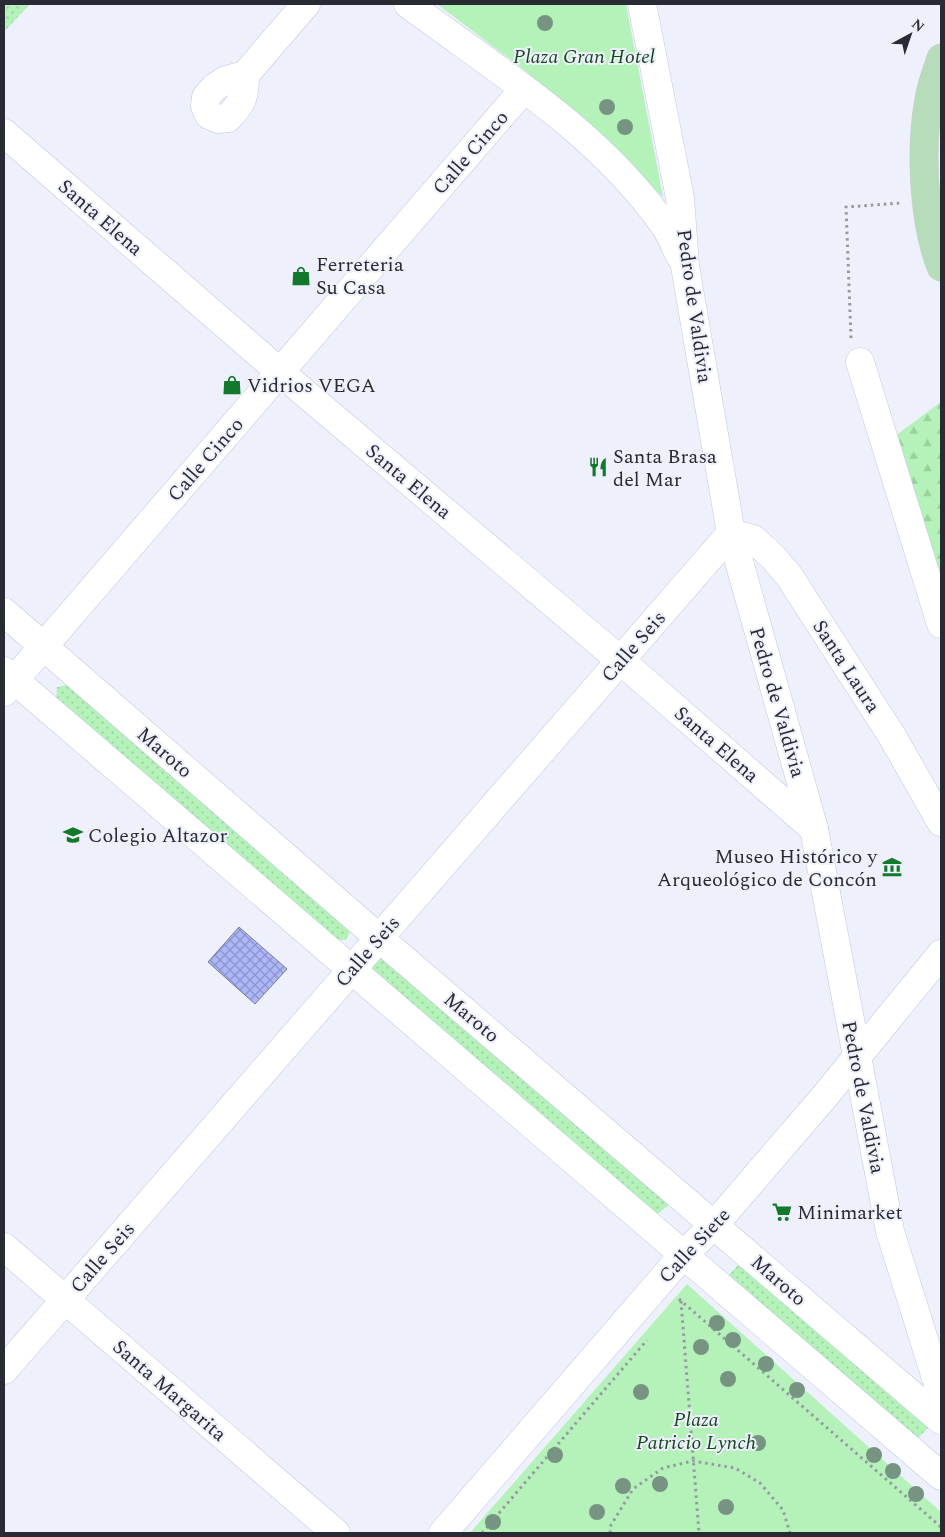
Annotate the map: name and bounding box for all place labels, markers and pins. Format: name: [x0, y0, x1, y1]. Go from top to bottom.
place label: Ferreteria Su Casa: [316, 250, 404, 303]
shop icon: Ferreteria Su Casa: [290, 265, 312, 287]
place label: Vidrios VEGA: [247, 371, 376, 401]
shop icon: Vidrios VEGA: [221, 374, 243, 396]
place label: Santa Brasa del Mar: [613, 442, 717, 495]
restaurant icon: Santa Brasa del Mar: [587, 456, 609, 478]
place label: Colegio Altazor: [88, 821, 227, 851]
school or university icon: Colegio Altazor: [62, 824, 84, 846]
place label: Museo Histórico y Arqueológico de Concón: [657, 842, 878, 895]
museum icon: Museo Histórico y Arqueológico de Concón: [881, 856, 903, 878]
place label: Minimarket: [797, 1198, 903, 1228]
supermarket icon: Minimarket: [771, 1201, 793, 1223]

